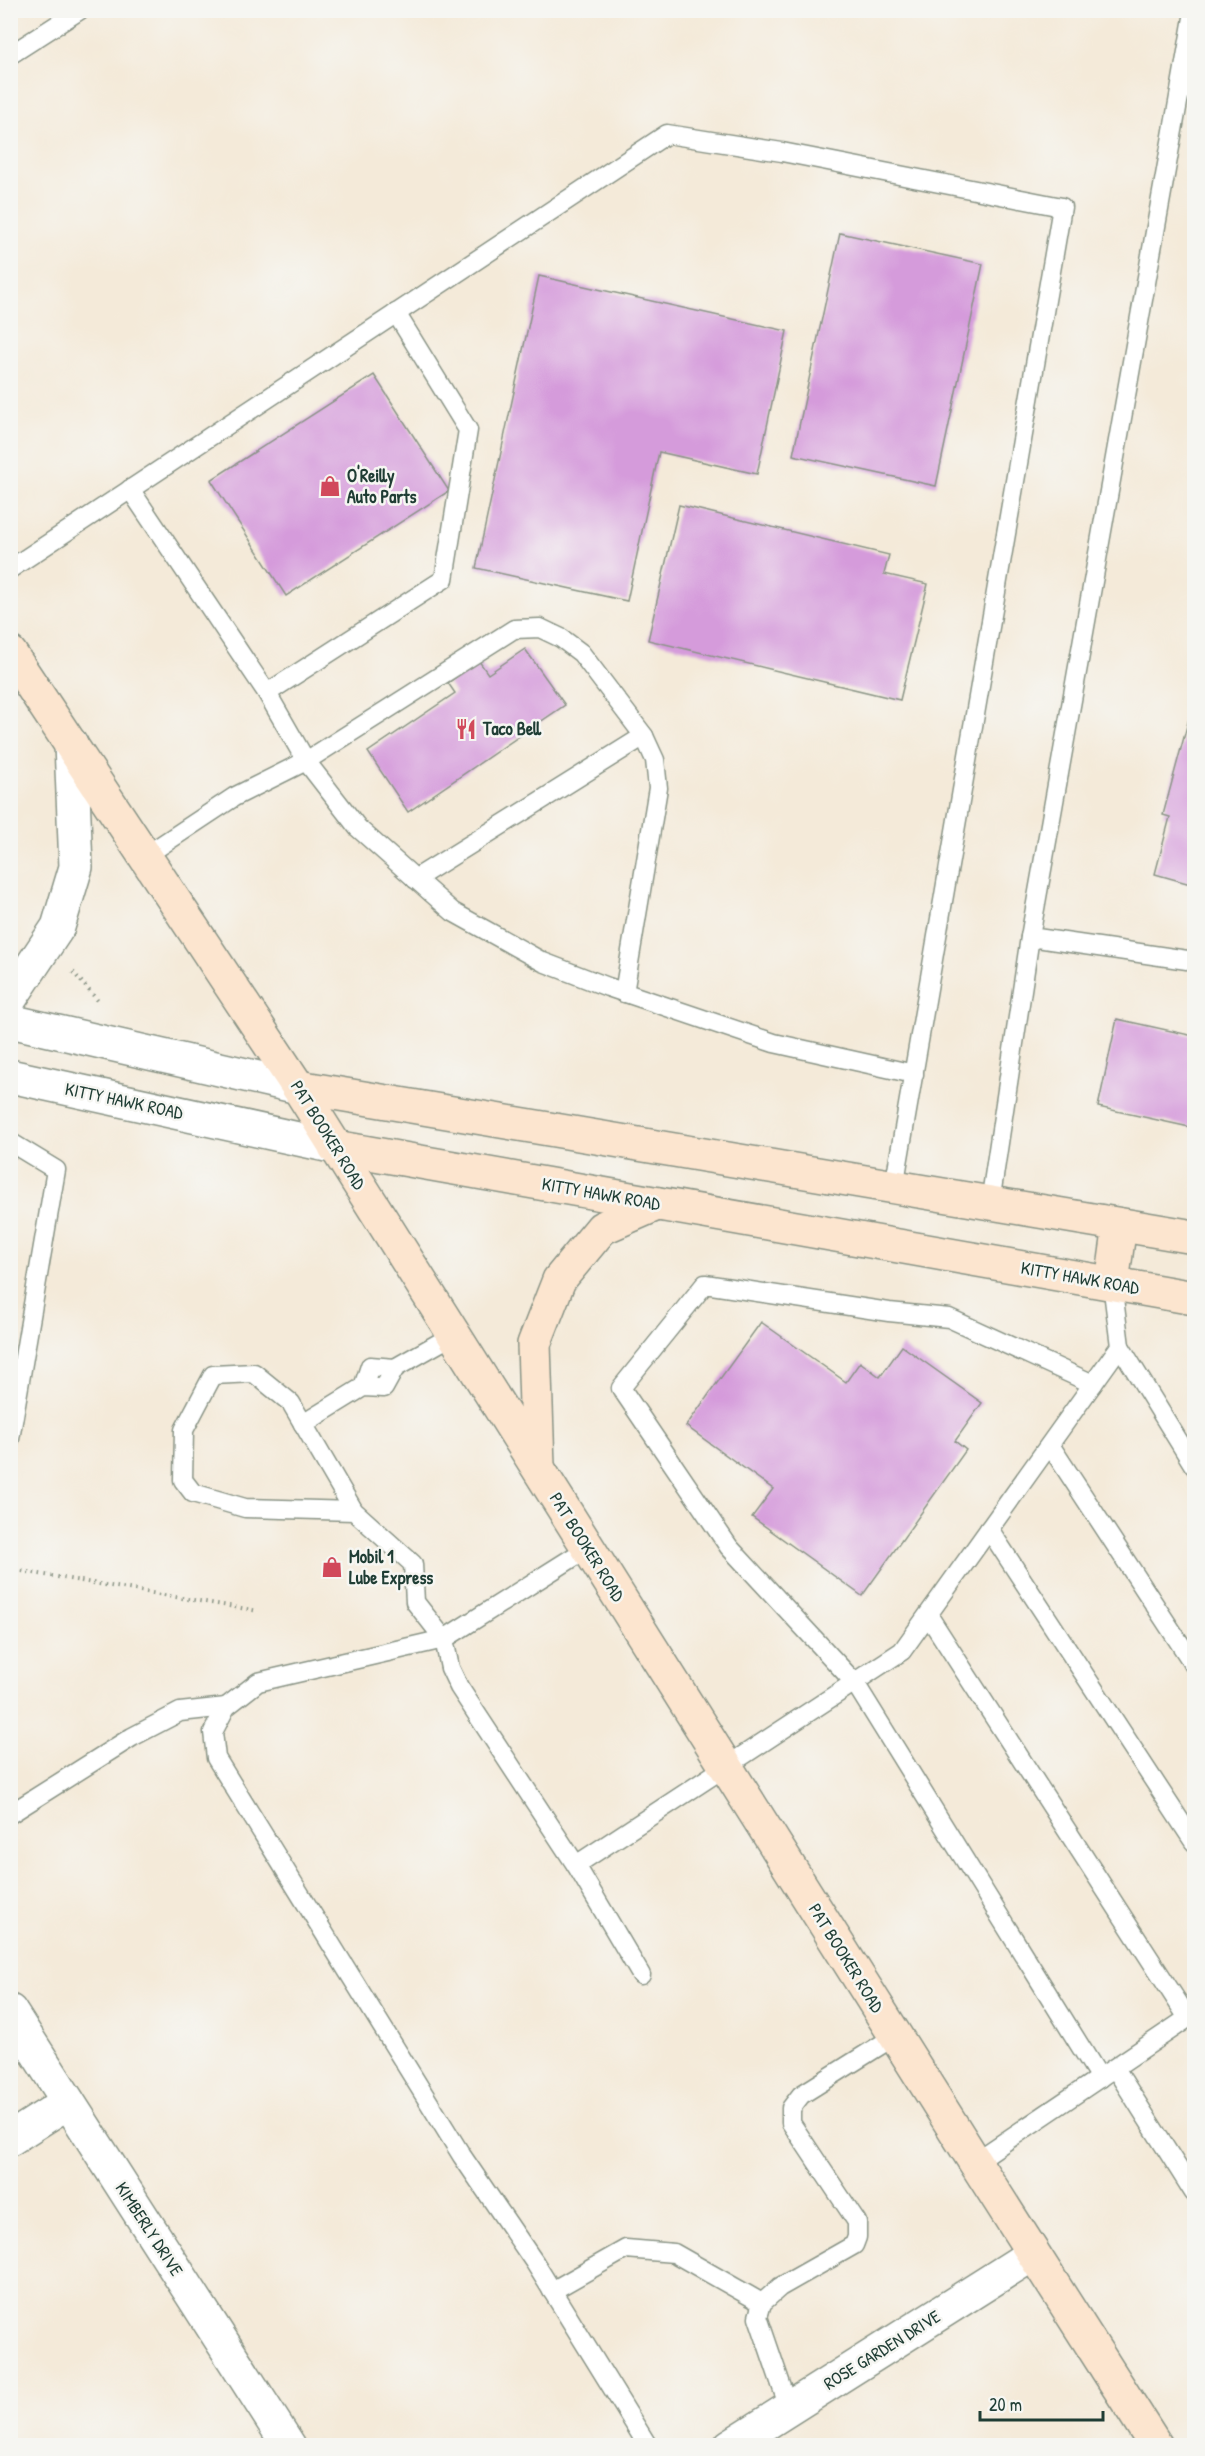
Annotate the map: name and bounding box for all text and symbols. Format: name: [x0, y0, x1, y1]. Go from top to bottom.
place label: O'Reilly Auto Parts: [347, 463, 416, 509]
shop icon: O'Reilly Auto Parts: [318, 474, 342, 498]
place label: Taco Bell: [482, 716, 542, 741]
restaurant icon: Taco Bell: [454, 717, 478, 741]
street label: PAT BOOKER ROAD: [285, 1075, 372, 1194]
street label: KITTY HAWK ROAD: [63, 1076, 186, 1125]
street label: KITTY HAWK ROAD: [540, 1171, 663, 1216]
street label: KITTY HAWK ROAD: [1019, 1255, 1142, 1300]
street label: PAT BOOKER ROAD: [544, 1487, 631, 1606]
place label: Mobil 1 Lube Express: [349, 1544, 433, 1591]
shop icon: Mobil 1 Lube Express: [320, 1555, 344, 1579]
street label: PAT BOOKER ROAD: [803, 1898, 890, 2017]
street label: KIMBERLY DRIVE: [110, 2177, 189, 2281]
street label: ROSE GARDEN DRIVE: [819, 2304, 945, 2396]
scale bar: [980, 2384, 1103, 2422]
text: 20 m: [989, 2392, 1022, 2417]

